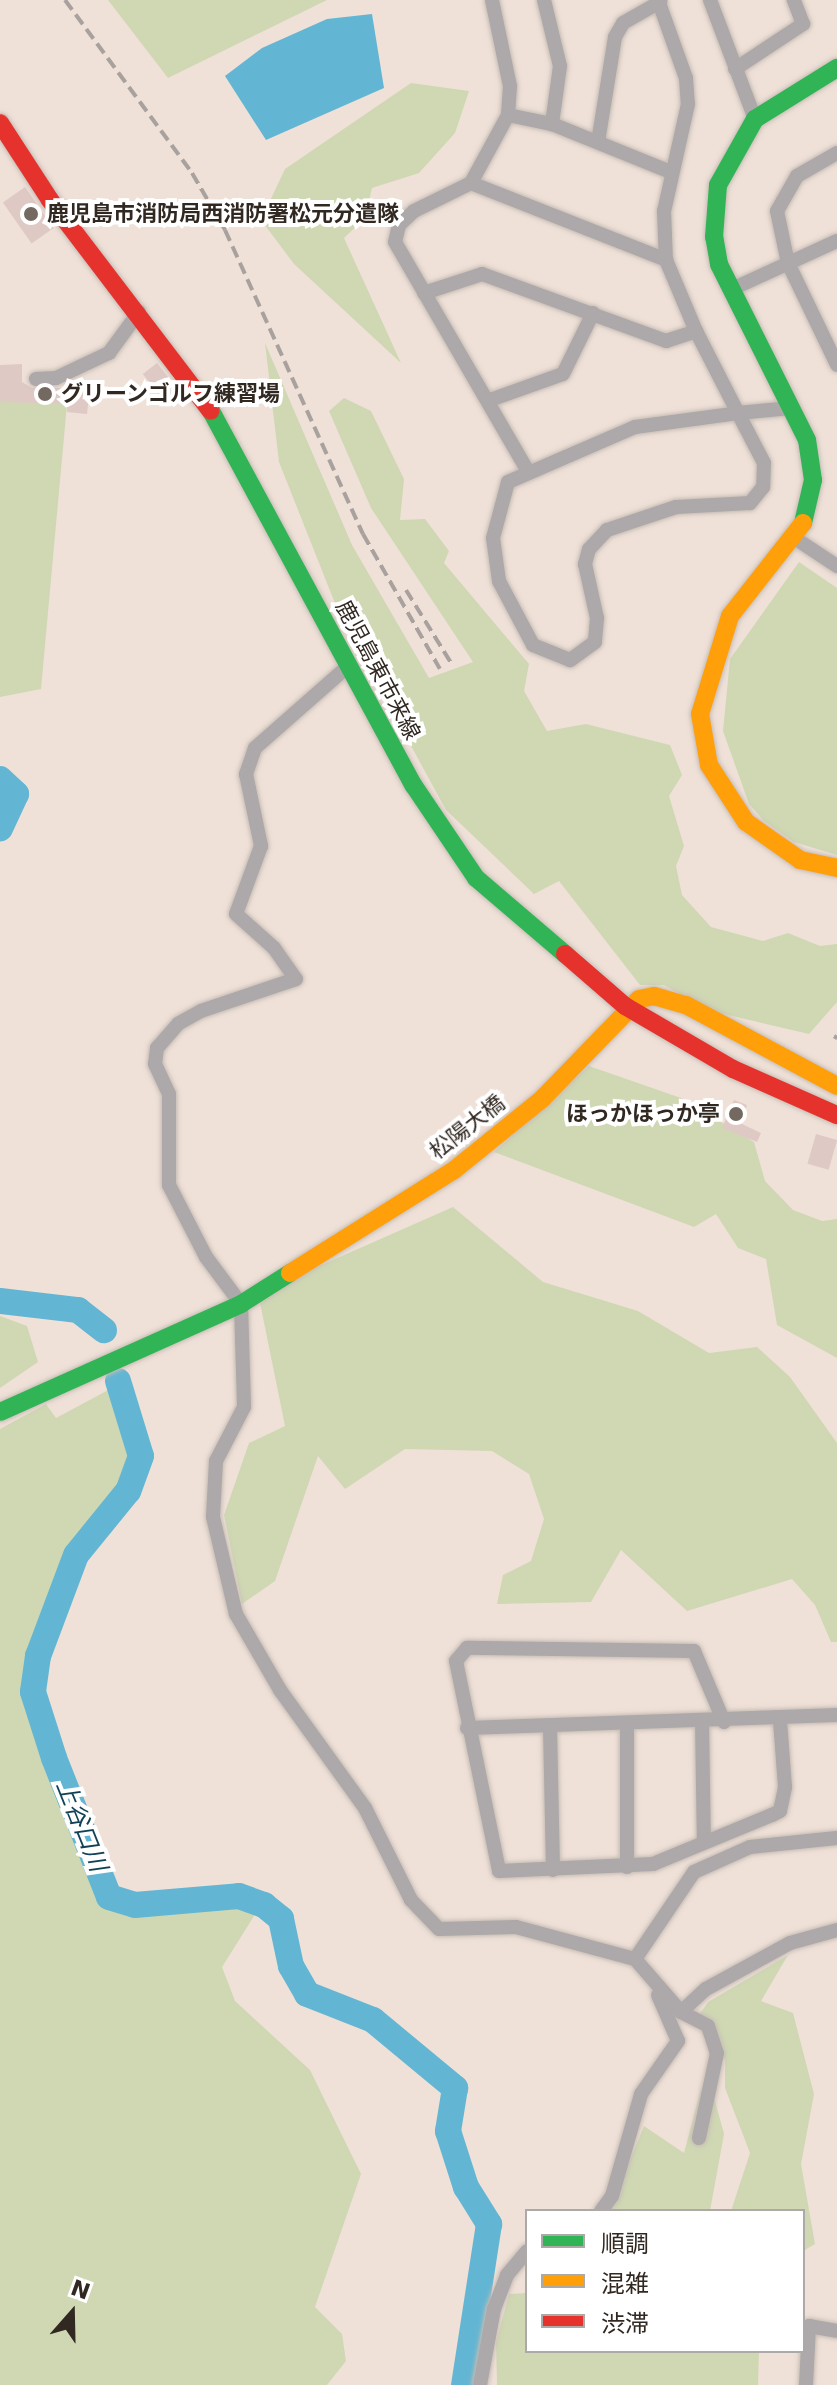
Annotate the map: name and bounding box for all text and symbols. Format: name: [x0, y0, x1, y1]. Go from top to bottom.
place label: 鹿児島市消防局西消防署松元分遣隊: [47, 201, 399, 227]
marker: 鹿児島市消防局西消防署松元分遣隊: [22, 205, 40, 223]
place label: グリーンゴルフ練習場: [61, 381, 281, 407]
marker: グリーンゴルフ練習場: [36, 385, 54, 403]
street label: 鹿児島東市来線: [330, 596, 426, 744]
street label: 松陽大橋: [424, 1090, 510, 1164]
place label: ほっかほっか亭: [566, 1101, 720, 1127]
marker: ほっかほっか亭: [727, 1105, 745, 1123]
water label: 上谷口川: [50, 1776, 112, 1876]
legend: [525, 2209, 805, 2353]
text: 順調: [601, 2230, 649, 2258]
text: 混雑: [601, 2270, 649, 2298]
north arrow: [32, 2273, 112, 2353]
text: N: [67, 2275, 93, 2305]
text: 渋滞: [601, 2310, 649, 2338]

